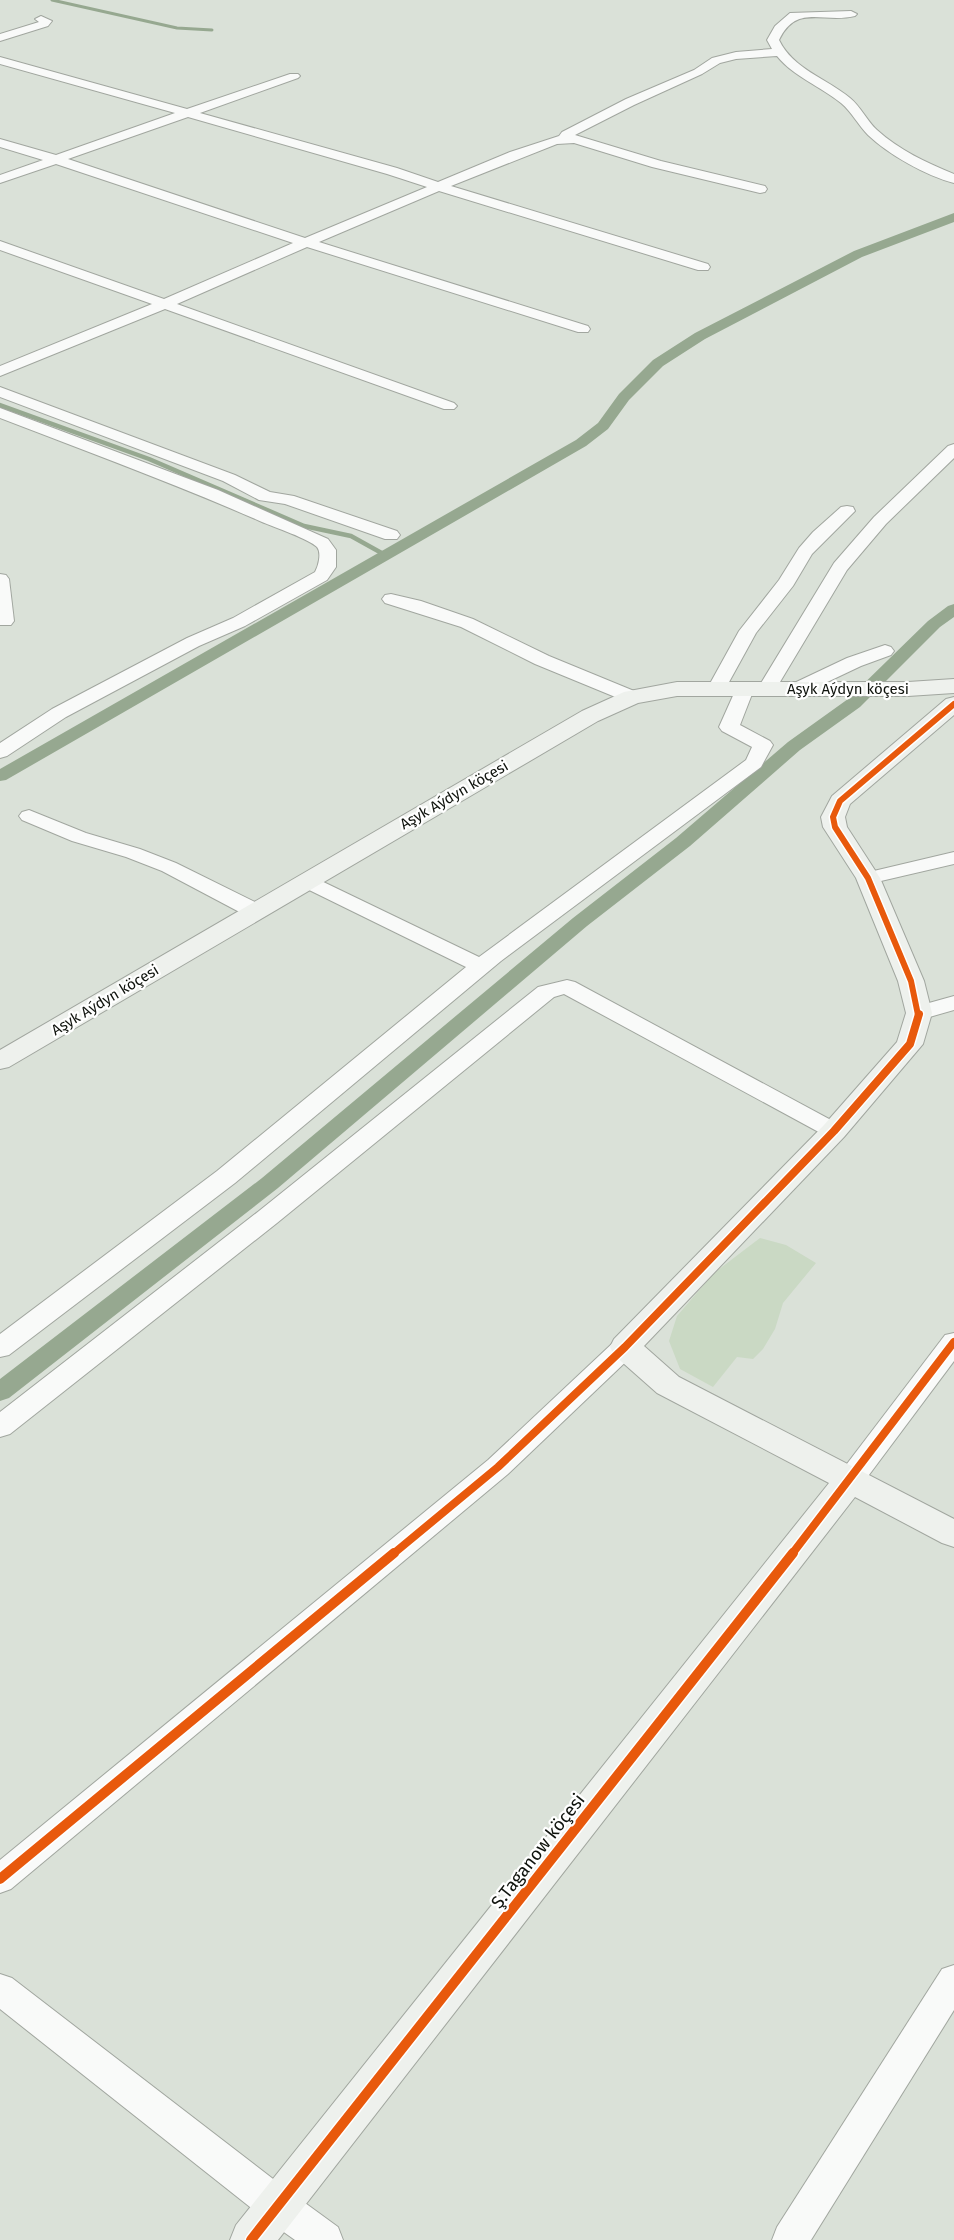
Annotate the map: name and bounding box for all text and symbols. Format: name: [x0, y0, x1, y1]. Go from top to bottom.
street label: Aşyk Aýdyn köçesi: [787, 680, 909, 698]
street label: Aşyk Aýdyn köçesi: [397, 757, 511, 833]
street label: Aşyk Aýdyn köçesi: [48, 961, 162, 1039]
street label: Ş.Taganow köçesi: [486, 1789, 590, 1913]

